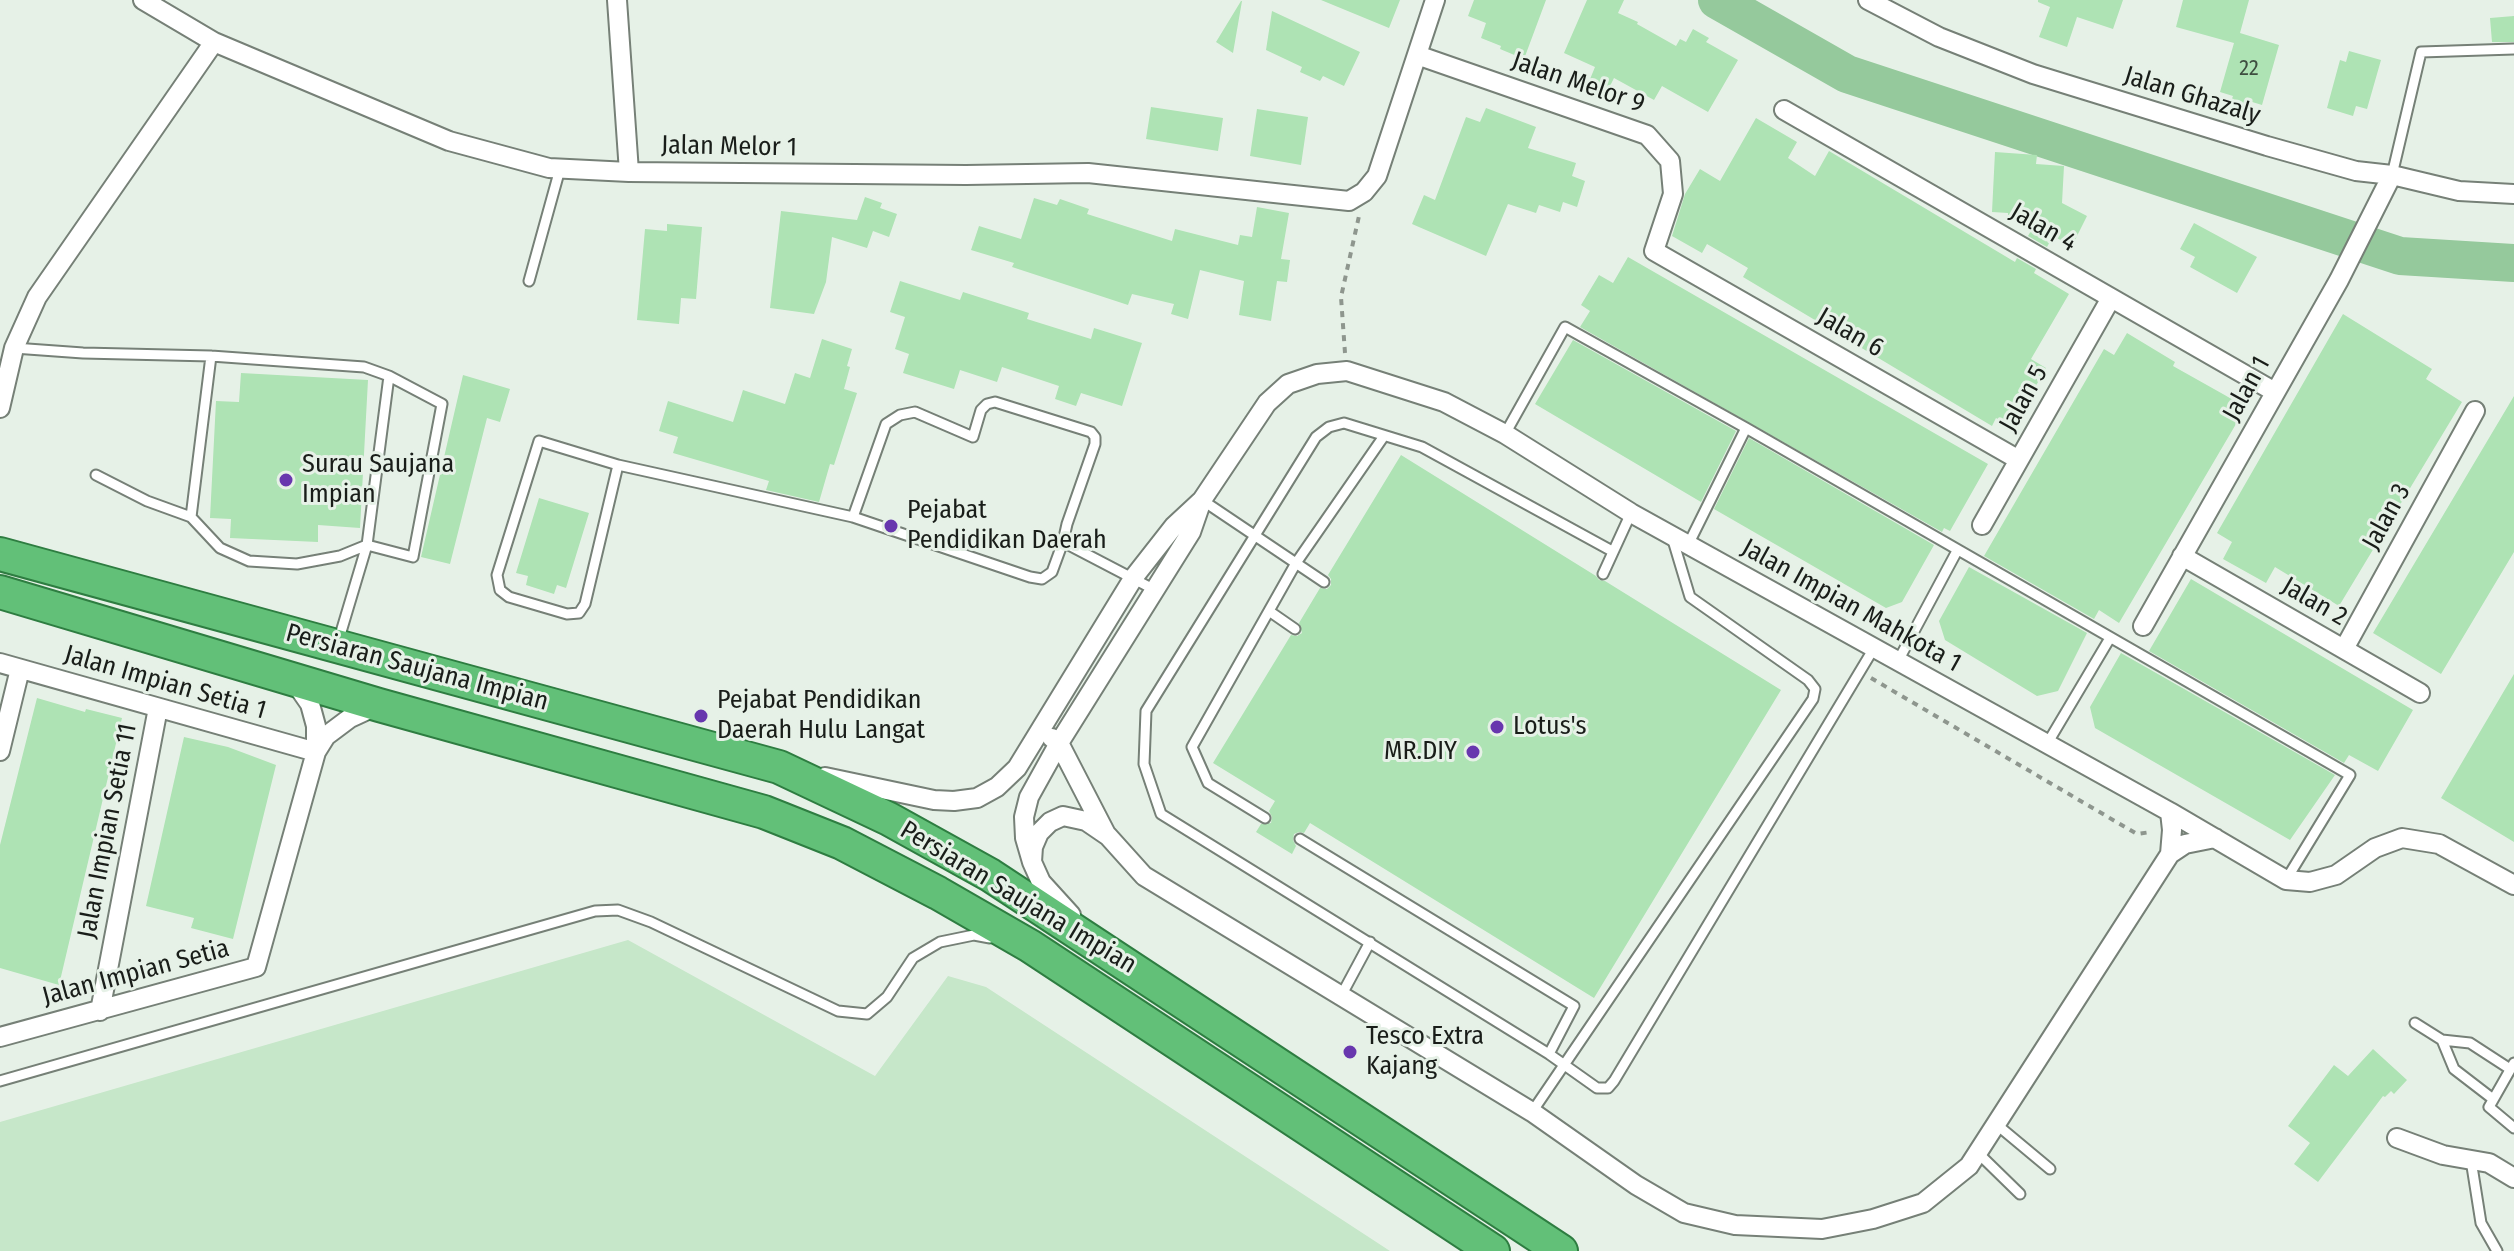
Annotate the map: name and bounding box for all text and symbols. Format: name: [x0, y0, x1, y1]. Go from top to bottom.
street label: Jalan Melor 9: [1507, 46, 1649, 120]
house number: 22: [2239, 56, 2259, 82]
street label: Jalan Ghazaly: [2120, 60, 2264, 132]
street label: Jalan Melor 1: [661, 130, 797, 164]
street label: Jalan 4: [2004, 197, 2082, 259]
street label: Jalan 6: [1811, 302, 1889, 364]
street label: Jalan 1: [2217, 351, 2277, 427]
street label: Jalan 5: [1993, 360, 2055, 438]
place label: Surau Saujana Impian: [302, 449, 454, 510]
marker: Surau Saujana Impian: [277, 471, 295, 489]
street label: Jalan 3: [2356, 479, 2418, 555]
place label: Pejabat Pendidikan Daerah: [907, 495, 1107, 556]
marker: Pejabat Pendidikan Daerah: [882, 517, 900, 535]
street label: Jalan Impian Mahkota 1: [1736, 533, 1966, 679]
street label: Jalan 2: [2276, 571, 2352, 633]
street label: Persiaran Saujana Impian: [282, 618, 552, 718]
street label: Jalan Impian Setia 1: [61, 639, 269, 727]
place label: Pejabat Pendidikan Daerah Hulu Langat: [717, 685, 925, 746]
marker: Pejabat Pendidikan Daerah Hulu Langat: [692, 707, 710, 725]
place label: Lotus's: [1513, 711, 1587, 743]
marker: Lotus's: [1488, 718, 1506, 736]
street label: Jalan Impian Setia 11: [72, 721, 144, 941]
place label: MR.DIY: [1384, 736, 1457, 768]
marker: MR.DIY: [1464, 743, 1482, 761]
street label: Persiaran Saujana Impian: [894, 815, 1142, 981]
street label: Jalan Impian Setia: [39, 933, 233, 1013]
place label: Tesco Extra Kajang: [1366, 1021, 1484, 1082]
marker: Tesco Extra Kajang: [1341, 1043, 1359, 1061]

